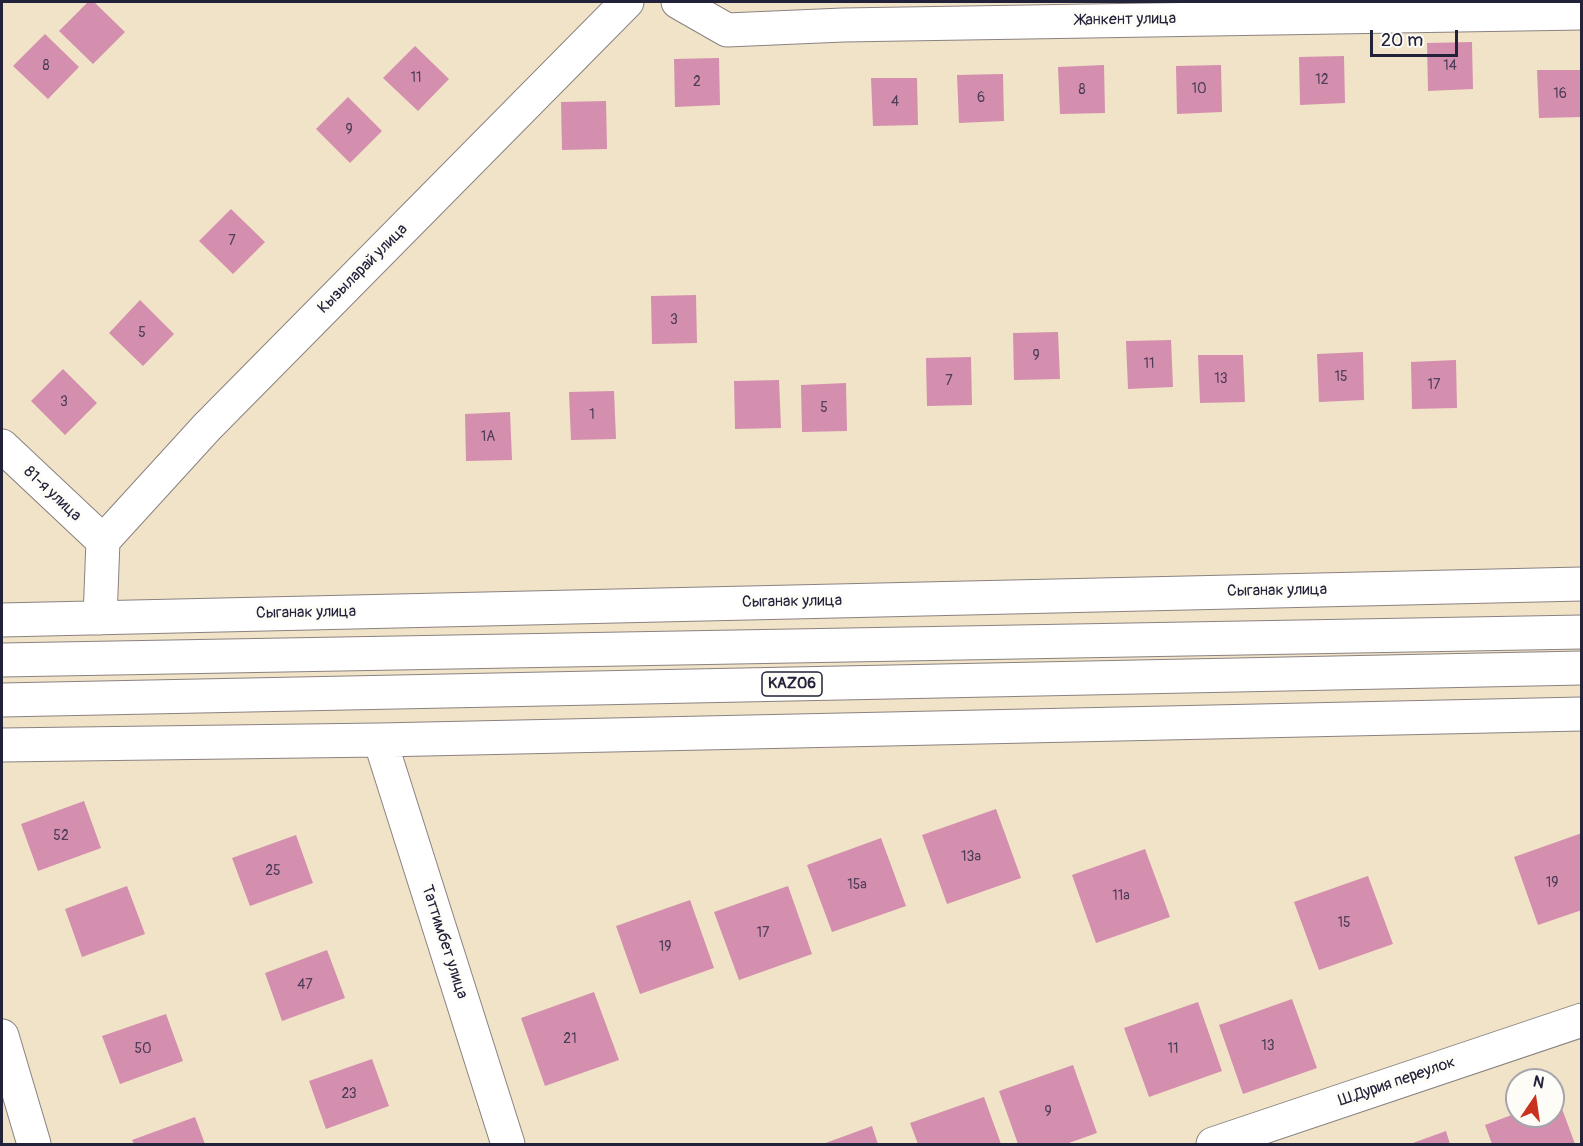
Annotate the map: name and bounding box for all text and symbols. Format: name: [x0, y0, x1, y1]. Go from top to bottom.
street label: Жанкент улица: [1076, 10, 1176, 30]
scale bar: [1373, 18, 1462, 56]
text: 20 m: [1381, 29, 1423, 52]
house number: 8: [42, 58, 50, 74]
house number: 14: [1443, 58, 1457, 74]
house number: 11: [411, 70, 421, 86]
house number: 12: [1315, 72, 1329, 88]
house number: 2: [693, 74, 701, 90]
house number: 10: [1191, 81, 1207, 97]
house number: 8: [1078, 82, 1086, 98]
house number: 16: [1553, 86, 1567, 102]
house number: 6: [977, 90, 985, 106]
house number: 4: [891, 94, 899, 110]
house number: 9: [345, 122, 353, 138]
street label: Кызыларай улица: [314, 220, 412, 318]
house number: 7: [228, 233, 236, 249]
house number: 3: [670, 312, 678, 328]
house number: 5: [138, 325, 146, 341]
house number: 9: [1032, 348, 1040, 364]
house number: 11: [1144, 356, 1154, 372]
house number: 15: [1334, 369, 1348, 385]
house number: 13: [1214, 371, 1228, 387]
house number: 7: [945, 373, 953, 389]
house number: 17: [1428, 377, 1440, 393]
house number: 3: [60, 394, 68, 410]
house number: 5: [820, 400, 828, 416]
house number: 1: [589, 407, 595, 423]
house number: 1А: [481, 429, 495, 445]
street label: 81-я улица: [19, 462, 85, 526]
street label: Сыганак улица: [1227, 581, 1327, 601]
street label: Сыганак улица: [742, 592, 842, 612]
street label: Сыганак улица: [256, 603, 356, 623]
road number: KАZ06: [762, 672, 822, 696]
house number: 52: [53, 828, 69, 844]
house number: 13a: [961, 849, 981, 865]
house number: 25: [265, 863, 281, 879]
house number: 19: [1546, 875, 1558, 891]
house number: 15a: [847, 877, 867, 893]
street label: Таттимбет улица: [417, 883, 471, 1001]
house number: 11a: [1112, 888, 1130, 904]
house number: 15: [1337, 915, 1351, 931]
house number: 17: [757, 925, 769, 941]
house number: 19: [659, 939, 671, 955]
house number: 47: [297, 977, 313, 993]
house number: 21: [563, 1031, 577, 1047]
house number: 13: [1261, 1038, 1275, 1054]
house number: 50: [134, 1041, 152, 1057]
house number: 11: [1168, 1041, 1178, 1057]
street label: Ш.Дурия переулок: [1336, 1053, 1458, 1111]
north arrow: [1505, 1068, 1565, 1128]
text: N: [1531, 1071, 1546, 1093]
house number: 23: [341, 1086, 357, 1102]
house number: 9: [1044, 1104, 1052, 1120]

